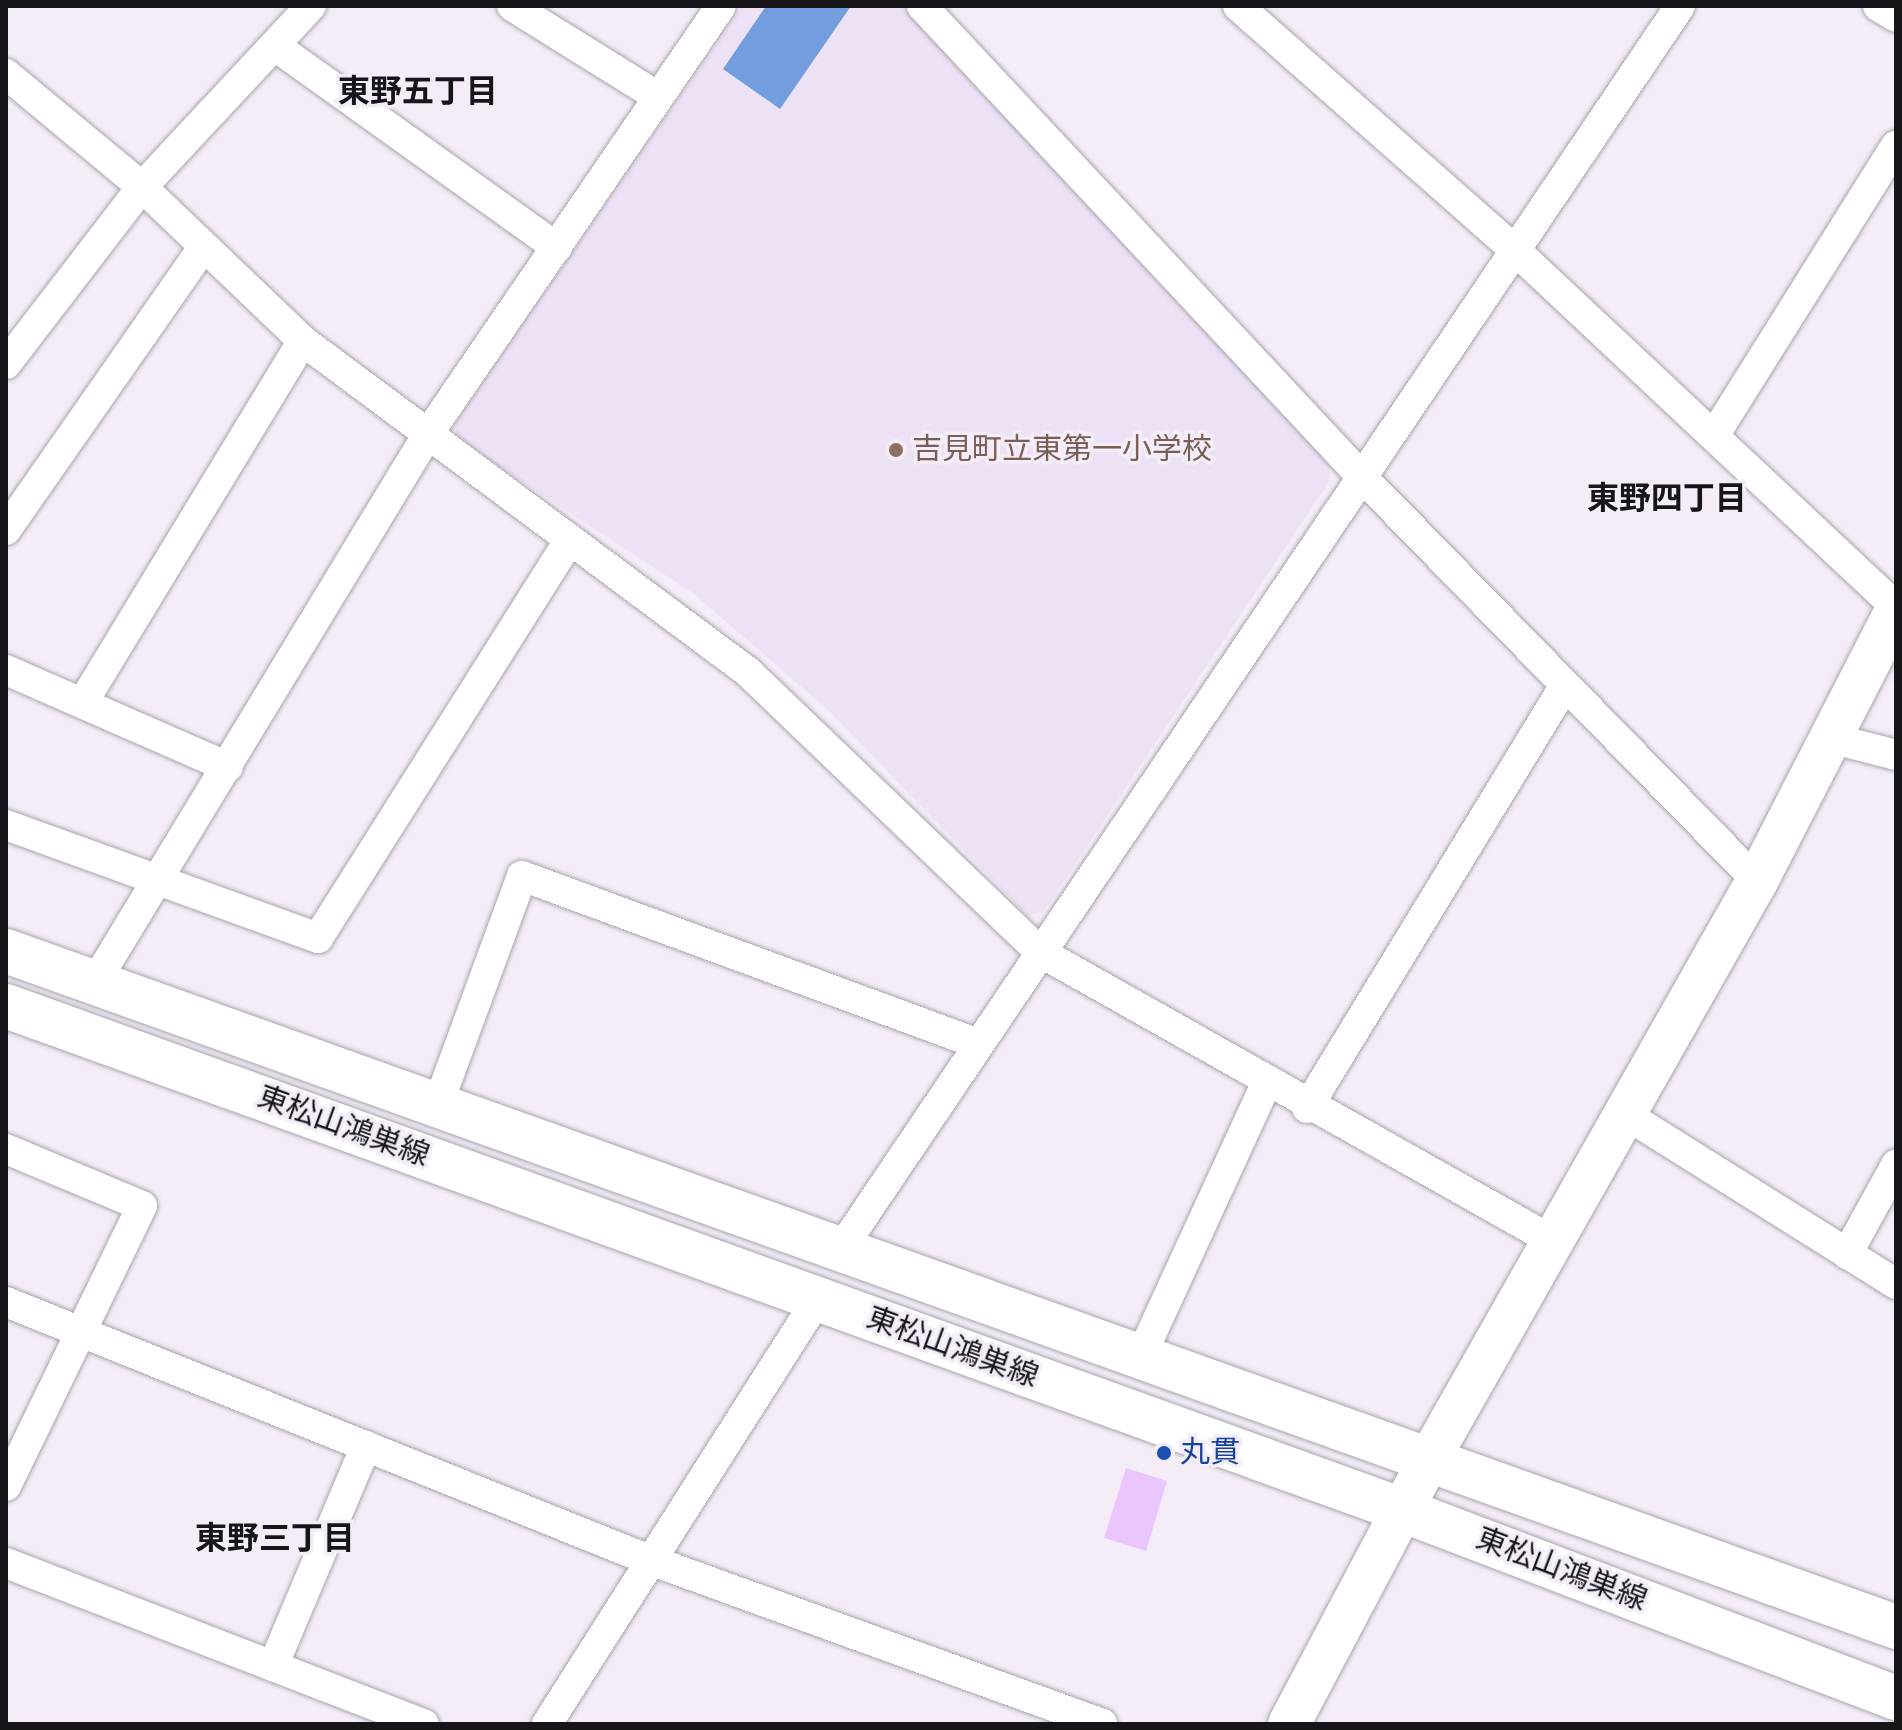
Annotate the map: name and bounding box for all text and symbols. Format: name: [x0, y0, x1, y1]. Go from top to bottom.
district label: 東野五丁目: [338, 74, 498, 112]
place label: 吉見町立東第一小学校: [912, 432, 1212, 468]
marker: 吉見町立東第一小学校: [887, 441, 905, 459]
district label: 東野四丁目: [1587, 481, 1747, 519]
street label: 東松山鴻巣線: [252, 1079, 434, 1175]
street label: 東松山鴻巣線: [861, 1300, 1043, 1396]
place label: 丸貫: [1180, 1435, 1240, 1471]
marker: 丸貫: [1155, 1444, 1173, 1462]
district label: 東野三丁目: [195, 1521, 355, 1559]
street label: 東松山鴻巣線: [1471, 1521, 1651, 1619]

